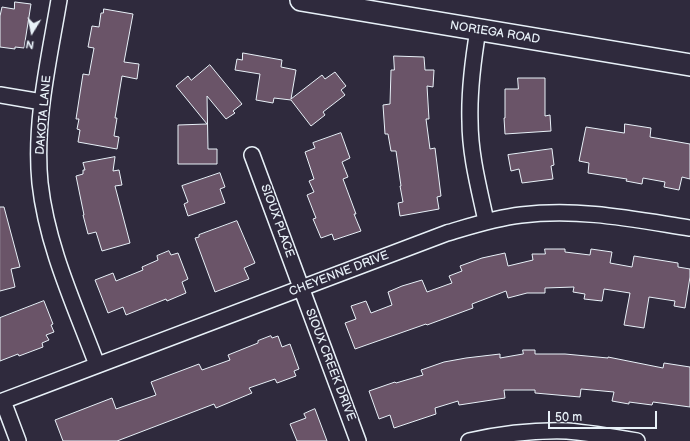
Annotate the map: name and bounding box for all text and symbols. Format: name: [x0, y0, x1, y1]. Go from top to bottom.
north arrow: [12, 12, 52, 52]
street label: NORIEGA ROAD: [449, 19, 541, 47]
text: N: [25, 37, 35, 51]
street label: DAKOTA LANE: [33, 75, 55, 155]
street label: SIOUX PLACE: [257, 182, 297, 260]
street label: CHEYENNE DRIVE: [287, 248, 391, 300]
street label: SIOUX CREEK DRIVE: [302, 307, 358, 423]
scale bar: [550, 403, 659, 429]
text: 50 m: [555, 410, 582, 425]

